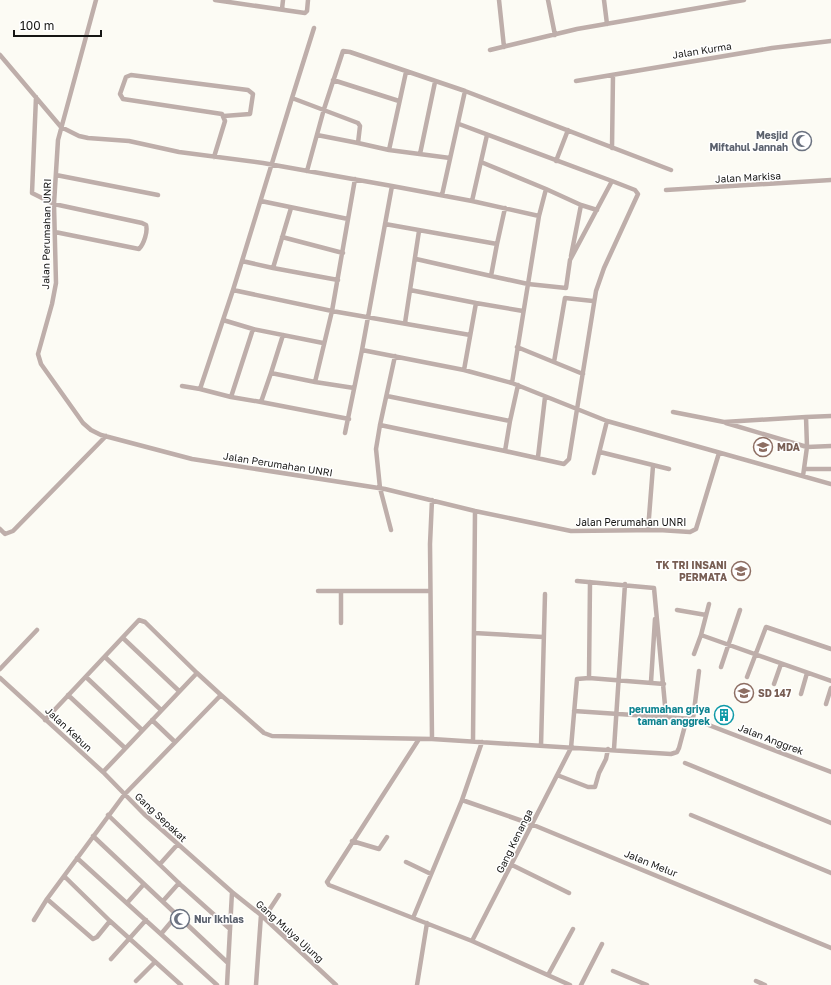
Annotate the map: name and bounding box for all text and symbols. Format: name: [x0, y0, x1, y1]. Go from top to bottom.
scale bar: [14, 12, 101, 38]
text: 100 m: [20, 18, 54, 33]
street label: Jalan Kurma: [672, 39, 732, 61]
place label: Mesjid Miftahul Jannah: [709, 129, 788, 153]
mosque icon: Mesjid Miftahul Jannah: [791, 130, 813, 152]
street label: Jalan Markisa: [715, 169, 781, 185]
street label: Jalan Perumahan UNRI: [39, 179, 53, 289]
school or university icon: MDA: [752, 436, 774, 458]
place label: MDA: [777, 441, 800, 453]
street label: Jalan Perumahan UNRI: [222, 449, 334, 479]
street label: Jalan Perumahan UNRI: [576, 516, 686, 528]
place label: TK TRI INSANI PERMATA: [656, 559, 727, 583]
school or university icon: TK TRI INSANI PERMATA: [730, 560, 752, 582]
school or university icon: SD 147: [733, 682, 755, 704]
place label: SD 147: [758, 687, 792, 699]
place label: perumahan griya taman anggrek: [629, 703, 710, 727]
street label: Jalan Kebun: [43, 704, 95, 754]
building icon: perumahan griya taman anggrek: [713, 704, 735, 726]
street label: Jalan Anggrek: [737, 721, 806, 757]
street label: Gang Sepakat: [133, 790, 189, 844]
street label: Gang Kenanga: [493, 807, 535, 875]
street label: Jalan Melur: [623, 847, 679, 879]
street label: Gang Mulya Ujung: [254, 897, 326, 965]
mosque icon: Nur Ikhlas: [169, 908, 191, 930]
place label: Nur Ikhlas: [194, 913, 244, 925]

